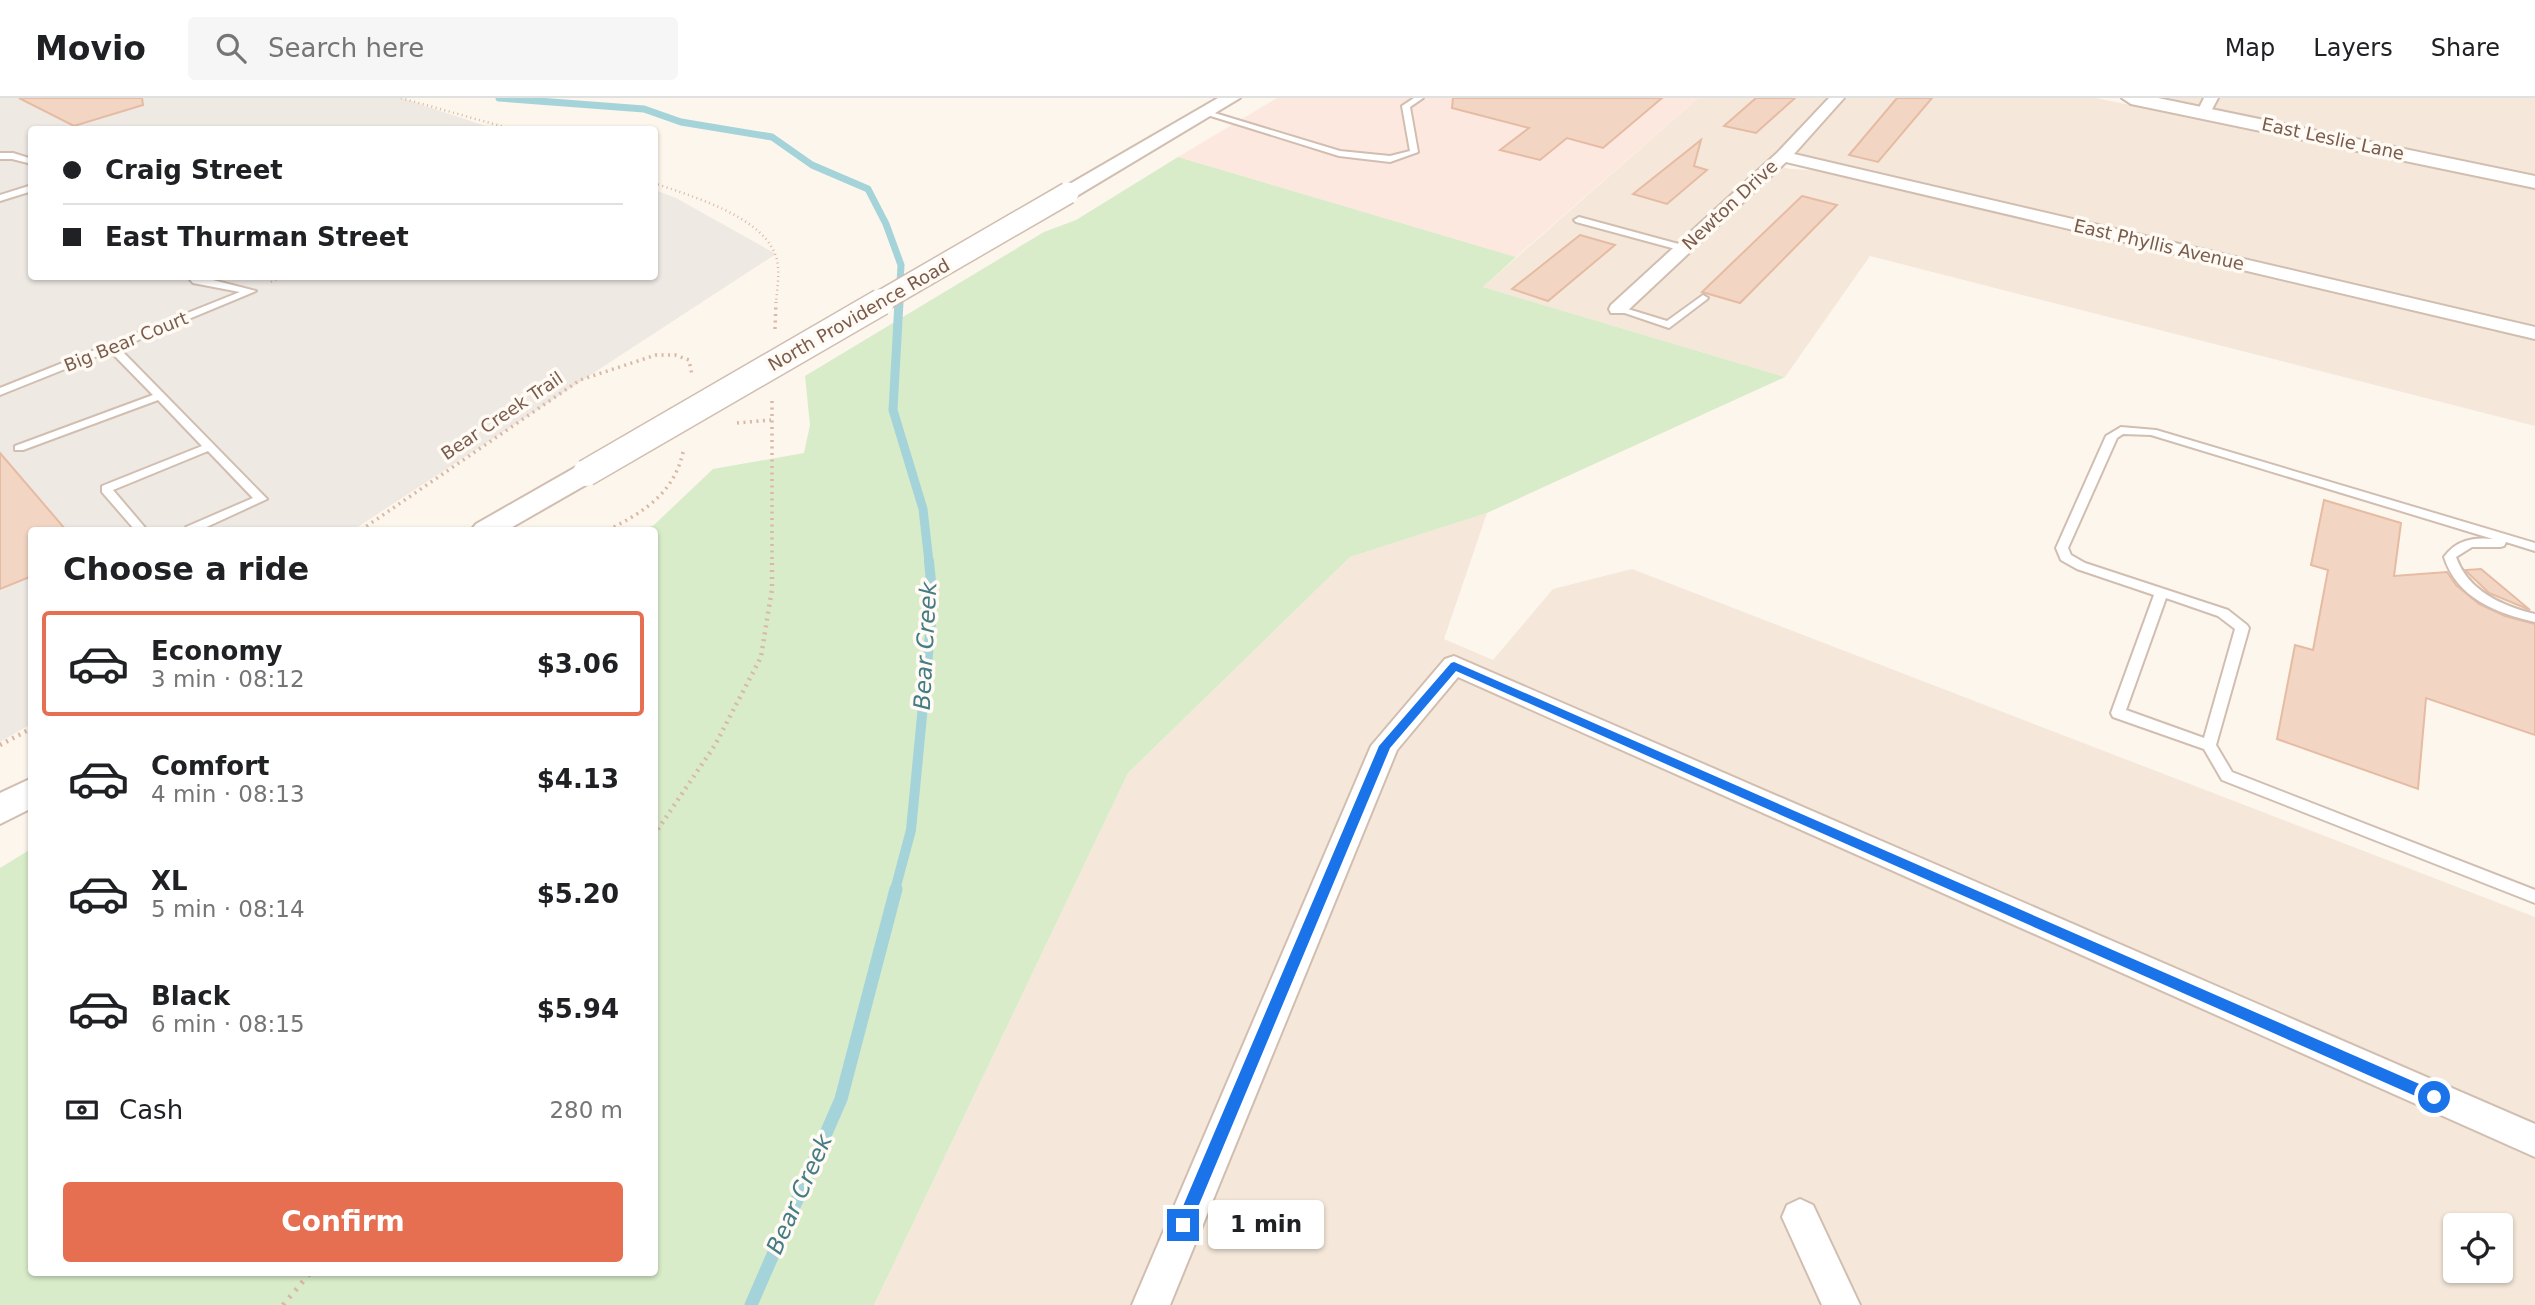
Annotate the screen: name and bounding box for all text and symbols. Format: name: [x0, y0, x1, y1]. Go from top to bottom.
search box: [188, 17, 678, 80]
text: Movio: [35, 29, 146, 68]
icon: search: [212, 29, 250, 67]
text: Search here: [268, 33, 424, 63]
text: Map: [2225, 34, 2275, 62]
text: Layers: [2313, 34, 2393, 62]
text: Share: [2431, 34, 2500, 62]
street label: East Leslie Lane: [2260, 113, 2406, 164]
text: Craig Street: [105, 155, 283, 185]
street label: Newton Drive: [1678, 155, 1782, 254]
street label: East Phyllis Avenue: [2072, 215, 2246, 274]
text: East Thurman Street: [105, 222, 409, 252]
street label: North Providence Road: [764, 254, 953, 375]
street label: Big Bear Court: [61, 307, 191, 376]
street label: Bear Creek Trail: [437, 367, 567, 464]
text: Choose a ride: [63, 550, 309, 588]
water label: Bear Creek: [909, 580, 941, 711]
icon: car: [67, 632, 130, 695]
text: Economy: [151, 636, 282, 666]
text: $3.06: [537, 649, 619, 679]
text: 3 min · 08:12: [151, 666, 305, 692]
icon: car: [67, 747, 130, 810]
text: Comfort: [151, 751, 269, 781]
text: $4.13: [537, 764, 619, 794]
text: 4 min · 08:13: [151, 781, 305, 807]
icon: car: [67, 862, 130, 925]
text: XL: [151, 866, 188, 896]
text: $5.20: [537, 879, 619, 909]
text: 5 min · 08:14: [151, 896, 305, 922]
icon: car: [67, 977, 130, 1040]
text: Black: [151, 981, 230, 1011]
text: $5.94: [537, 994, 619, 1024]
text: 6 min · 08:15: [151, 1011, 305, 1037]
route start: [2418, 1081, 2450, 1113]
icon: cash: [63, 1091, 101, 1129]
text: Cash: [119, 1095, 183, 1125]
text: 280 m: [549, 1097, 623, 1123]
water label: Bear Creek: [761, 1129, 838, 1258]
button: Confirm: [63, 1182, 623, 1262]
callout: 1 min: [1208, 1200, 1323, 1250]
route end: [1167, 1209, 1199, 1241]
text: 1 min: [1230, 1211, 1302, 1237]
map controls: [2443, 1213, 2513, 1283]
button: locate: [2443, 1213, 2513, 1283]

